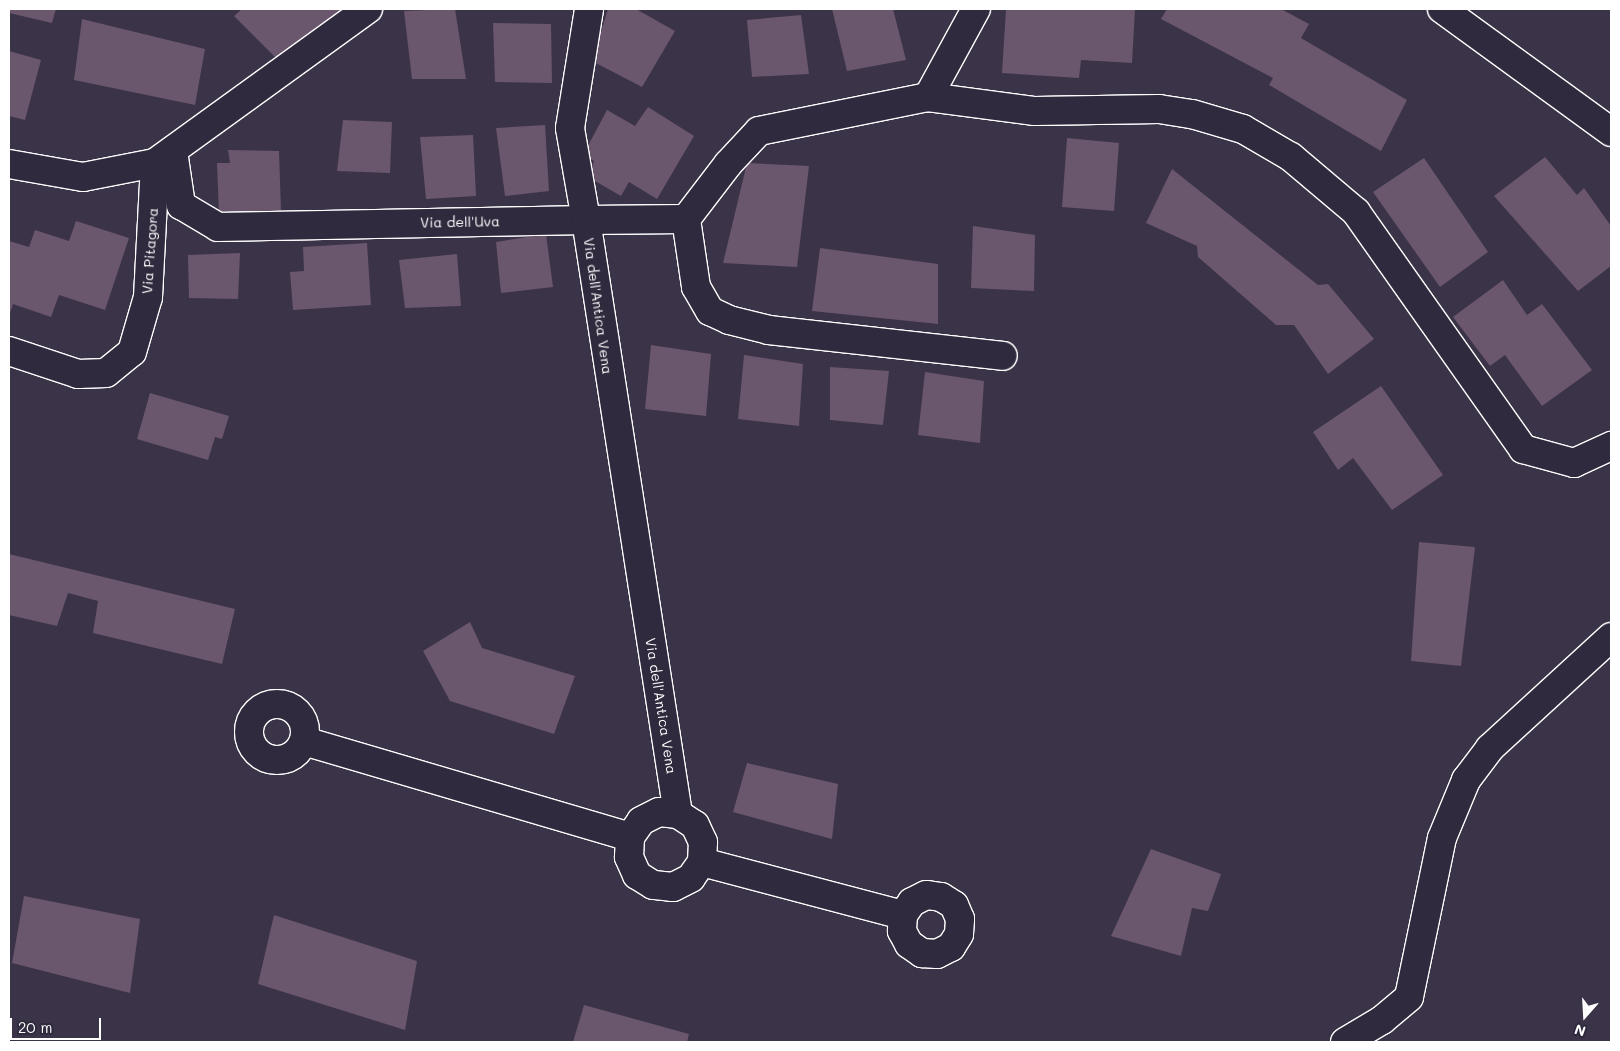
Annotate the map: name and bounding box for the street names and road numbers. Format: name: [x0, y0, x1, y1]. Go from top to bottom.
street label: Via Pitagora: [139, 207, 161, 295]
street label: Via dell'Uva: [420, 213, 500, 231]
street label: Via dell'Antica Vena: [580, 237, 616, 375]
street label: Via dell'Antica Vena: [642, 637, 680, 775]

